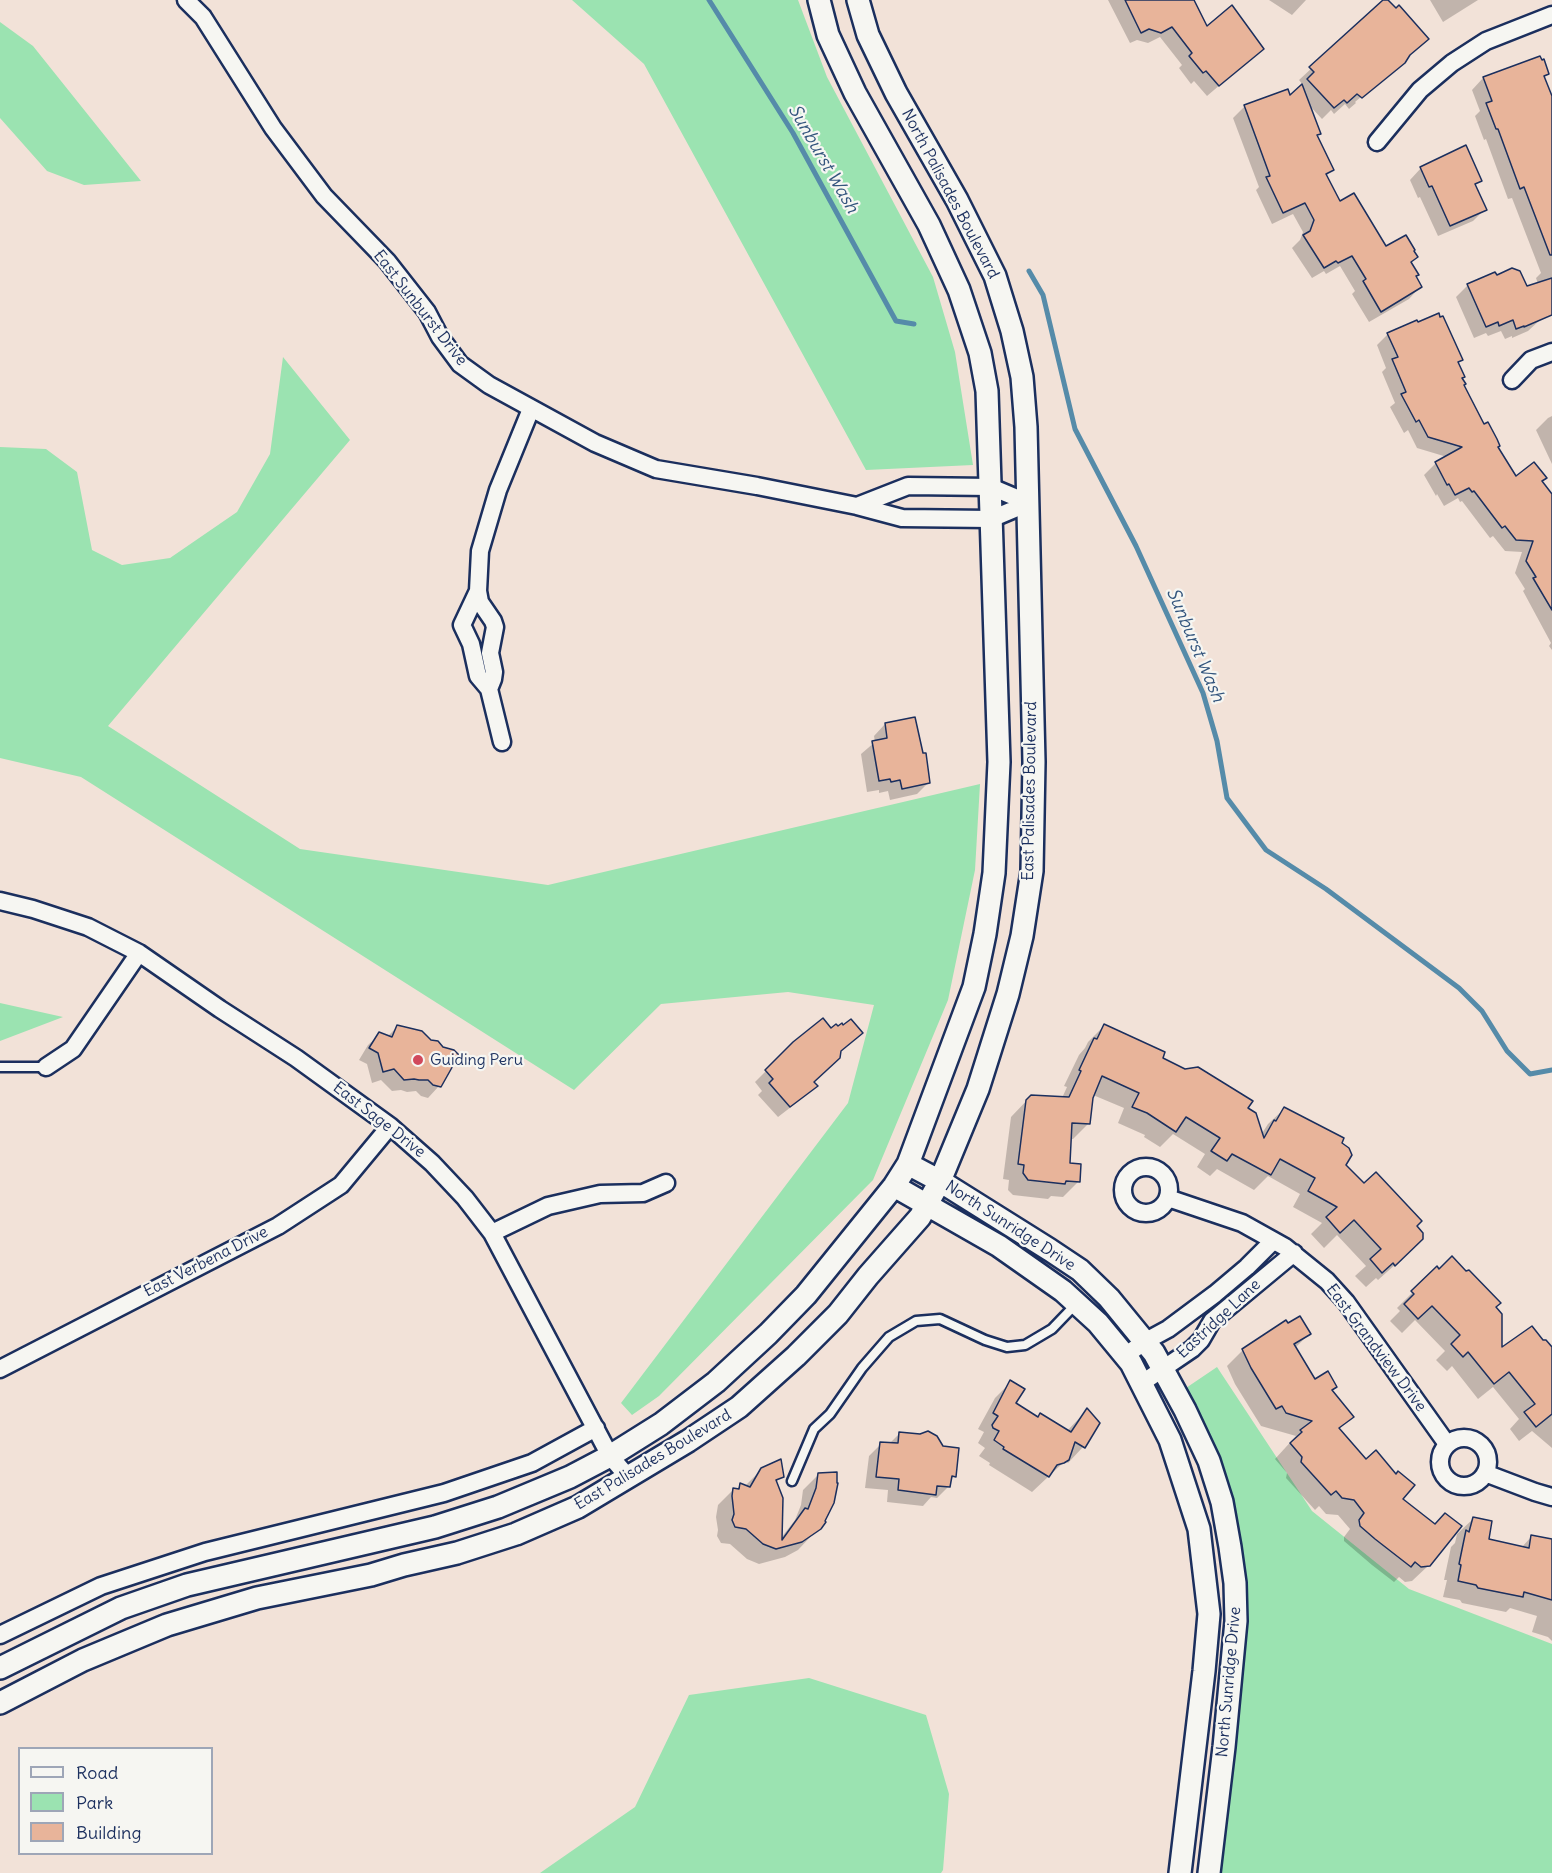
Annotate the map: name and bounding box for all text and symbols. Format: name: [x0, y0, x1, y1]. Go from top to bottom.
water label: Sunburst Wash: [783, 101, 863, 217]
street label: North Palisades Boulevard: [897, 106, 1003, 282]
street label: East Sunburst Drive: [369, 246, 471, 370]
water label: Sunburst Wash: [1161, 585, 1229, 705]
street label: East Palisades Boulevard: [1019, 701, 1041, 881]
place label: Guiding Peru: [430, 1050, 523, 1070]
marker: Guiding Peru: [411, 1053, 425, 1067]
street label: East Sage Drive: [329, 1078, 429, 1162]
street label: North Sunridge Drive: [941, 1177, 1079, 1275]
street label: East Verbena Drive: [141, 1222, 271, 1302]
street label: Eastridge Lane: [1173, 1275, 1265, 1363]
street label: East Grandview Drive: [1322, 1280, 1430, 1416]
street label: East Palisades Boulevard: [571, 1406, 735, 1514]
street label: North Sunridge Drive: [1213, 1606, 1245, 1758]
legend: [18, 1747, 213, 1855]
text: Road: [76, 1761, 118, 1784]
text: Park: [76, 1791, 113, 1814]
text: Building: [76, 1821, 141, 1844]

